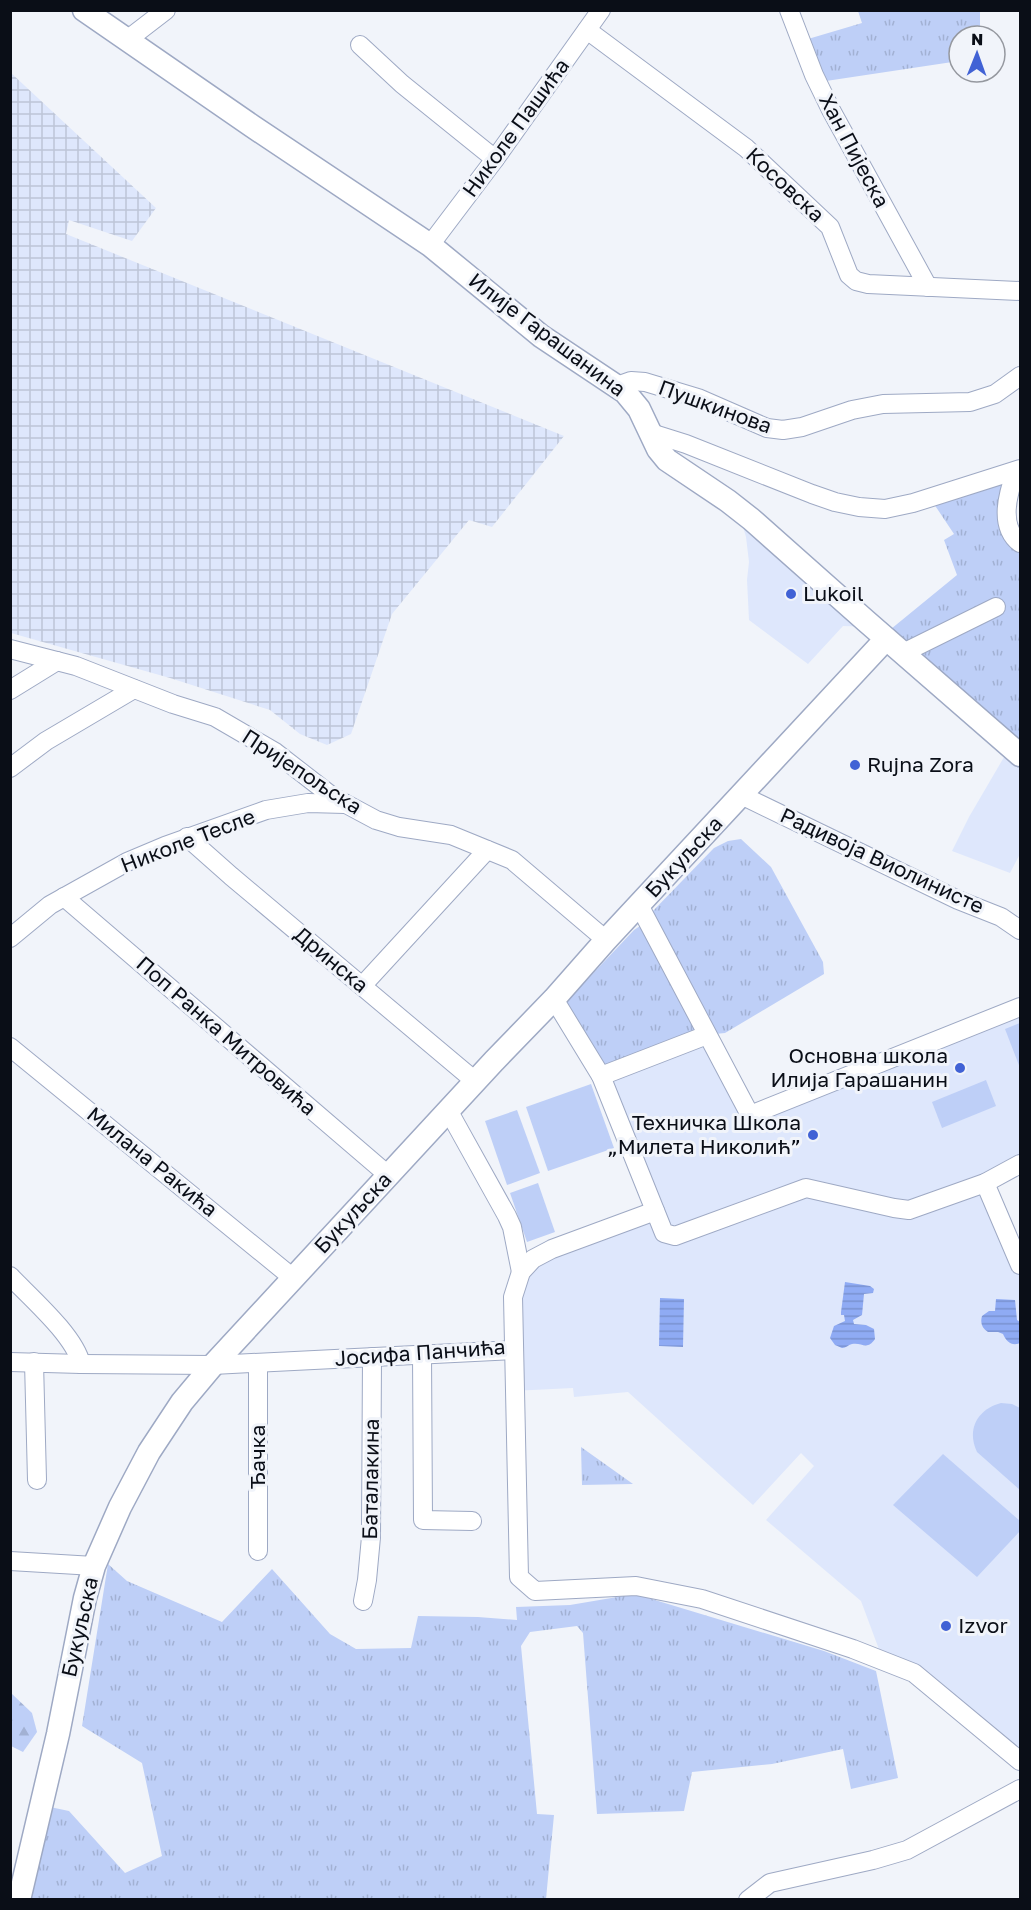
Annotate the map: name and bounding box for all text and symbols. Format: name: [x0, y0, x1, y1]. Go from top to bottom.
north arrow: [947, 24, 1007, 84]
text: N: [971, 29, 984, 49]
street label: Николе Пашића: [456, 53, 574, 202]
street label: Хан Пијеска: [814, 89, 896, 212]
street label: Косовска: [741, 141, 830, 227]
street label: Илије Гарашанина: [464, 267, 631, 402]
street label: Пушкинова: [655, 374, 775, 439]
place label: Lukoil: [803, 580, 864, 606]
marker: Lukoil: [784, 587, 798, 601]
street label: Пријепољска: [238, 723, 367, 819]
place label: Rujna Zora: [867, 751, 974, 777]
marker: Rujna Zora: [848, 758, 862, 772]
street label: Радивоја Виолинисте: [776, 801, 989, 919]
street label: Николе Тесле: [117, 803, 258, 878]
street label: Букуљска: [639, 810, 727, 902]
street label: Дринска: [289, 921, 374, 998]
street label: Поп Ранка Митровића: [131, 950, 322, 1120]
place label: Основна школа Илија Гарашанин: [771, 1042, 948, 1092]
marker: Основна школа Илија Гарашанин: [953, 1061, 967, 1075]
street label: Милана Ракића: [82, 1101, 223, 1222]
place label: Техничка Школа „Милета Николић”: [607, 1109, 801, 1159]
marker: Техничка Школа „Милета Николић”: [806, 1128, 820, 1142]
street label: Букуљска: [308, 1166, 396, 1258]
street label: Јосифа Панчића: [334, 1333, 506, 1371]
street label: Баталакина: [356, 1418, 384, 1540]
street label: Ђачка: [244, 1425, 270, 1489]
street label: Букуљска: [55, 1574, 103, 1679]
place label: Izvor: [958, 1612, 1008, 1638]
marker: Izvor: [939, 1619, 953, 1633]

